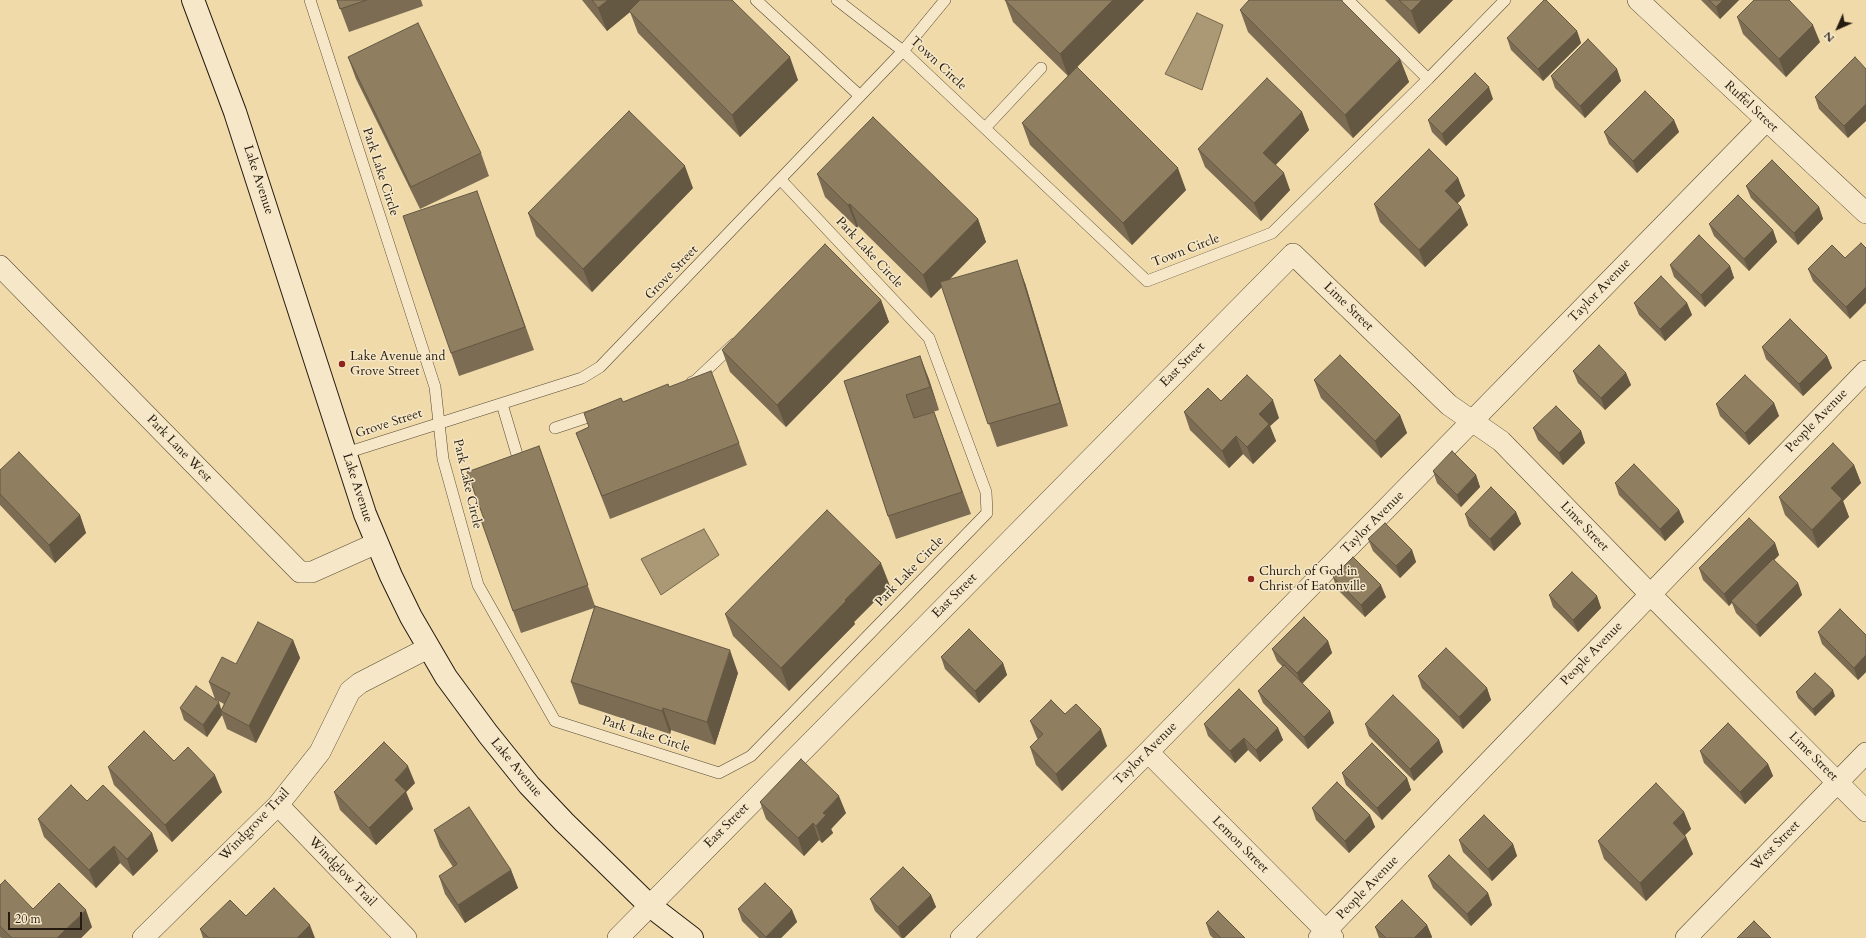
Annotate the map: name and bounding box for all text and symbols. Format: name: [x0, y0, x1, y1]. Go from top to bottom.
north arrow: [1818, 8, 1858, 48]
text: N: [1820, 28, 1838, 46]
street label: Town Circle: [907, 34, 969, 94]
street label: Ruffel Street: [1721, 78, 1781, 136]
street label: Park Lake Circle: [358, 126, 402, 218]
street label: Lake Avenue: [239, 143, 277, 217]
street label: Park Lake Circle: [832, 214, 906, 292]
street label: Town Circle: [1150, 231, 1222, 271]
street label: Grove Street: [642, 243, 702, 303]
street label: Taylor Avenue: [1566, 256, 1634, 326]
street label: Lime Street: [1320, 279, 1376, 335]
street label: East Street: [1157, 339, 1209, 391]
place label: Lake Avenue and Grove Street: [350, 349, 445, 380]
marker: Lake Avenue and Grove Street: [337, 359, 347, 369]
street label: People Avenue: [1783, 386, 1851, 456]
street label: Grove Street: [354, 406, 424, 442]
street label: Park Lane West: [143, 412, 215, 486]
street label: Park Lake Circle: [449, 438, 485, 530]
street label: Lake Avenue: [338, 451, 376, 525]
street label: Taylor Avenue: [1338, 488, 1408, 558]
street label: Lime Street: [1556, 499, 1612, 555]
street label: Park Lake Circle: [873, 534, 947, 610]
place label: Church of God in Christ of Eatonville: [1259, 564, 1366, 595]
street label: East Street: [929, 570, 981, 622]
marker: Church of God in Christ of Eatonville: [1246, 574, 1256, 584]
street label: People Avenue: [1558, 619, 1626, 689]
street label: Park Lake Circle: [600, 713, 692, 757]
street label: Taylor Avenue: [1111, 719, 1181, 789]
street label: Lime Street: [1785, 729, 1841, 785]
street label: Lake Avenue: [487, 735, 545, 801]
street label: Windgrove Trail: [217, 786, 293, 864]
street label: East Street: [701, 800, 753, 852]
street label: Lemon Street: [1208, 813, 1272, 877]
street label: West Street: [1748, 818, 1804, 874]
street label: Windglow Trail: [305, 834, 379, 910]
street label: People Avenue: [1334, 853, 1402, 923]
scale bar: [10, 904, 84, 930]
text: 20 m: [15, 911, 41, 927]

